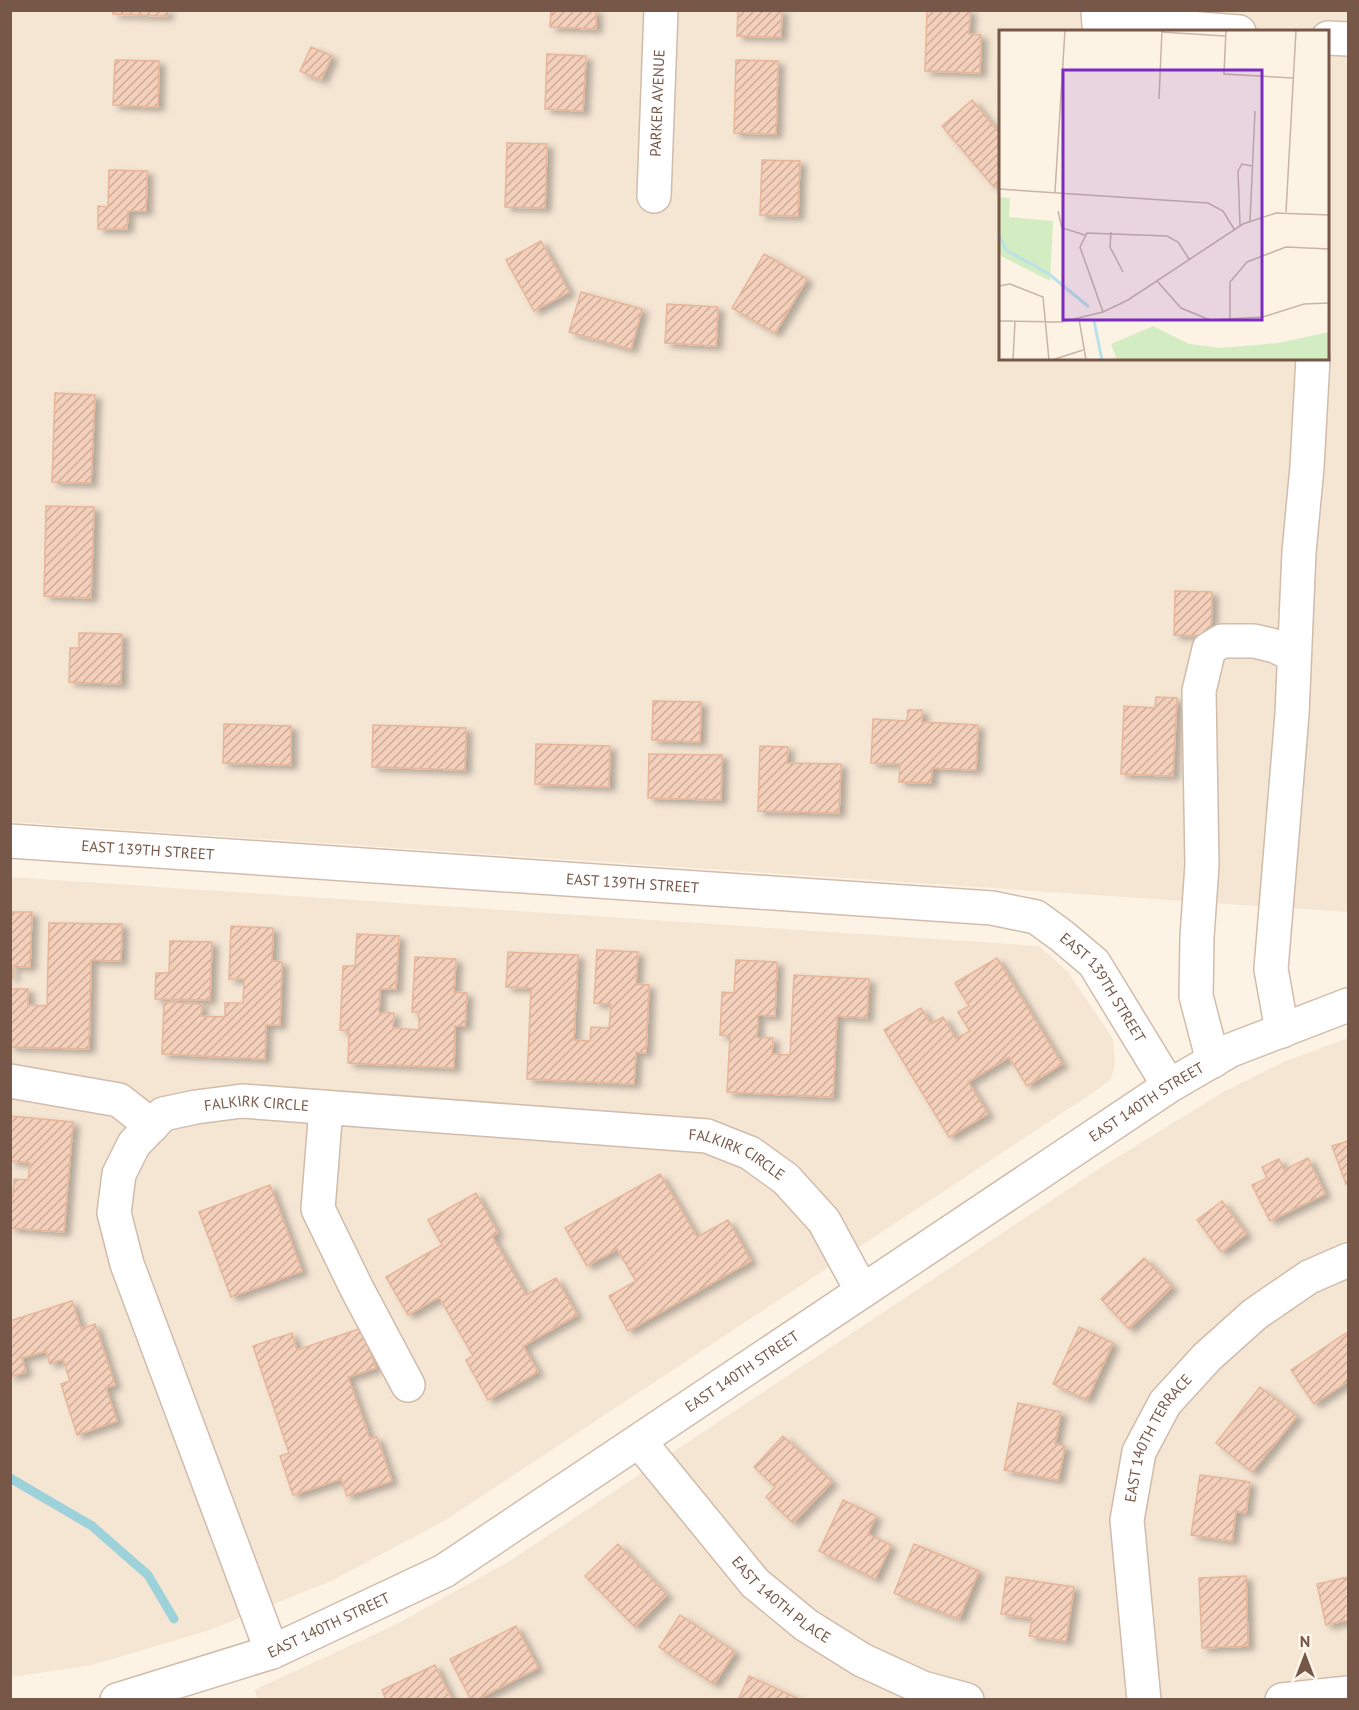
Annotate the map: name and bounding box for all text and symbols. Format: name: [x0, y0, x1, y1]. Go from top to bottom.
inset map: [999, 30, 1329, 360]
street label: PARKER AVENUE: [645, 49, 669, 157]
street label: EAST 139TH STREET: [81, 836, 215, 864]
street label: EAST 139TH STREET: [565, 869, 700, 897]
street label: EAST 139TH STREET: [1056, 928, 1150, 1046]
street label: EAST 140TH STREET: [1085, 1057, 1208, 1146]
street label: FALKIRK CIRCLE: [203, 1091, 310, 1115]
street label: FALKIRK CIRCLE: [688, 1125, 789, 1184]
street label: EAST 140TH STREET: [681, 1326, 803, 1416]
street label: EAST 140TH TERRACE: [1120, 1370, 1196, 1504]
street label: EAST 140TH PLACE: [728, 1552, 834, 1647]
street label: EAST 140TH STREET: [264, 1588, 393, 1662]
north arrow: [1275, 1626, 1335, 1686]
text: N: [1300, 1631, 1310, 1651]

